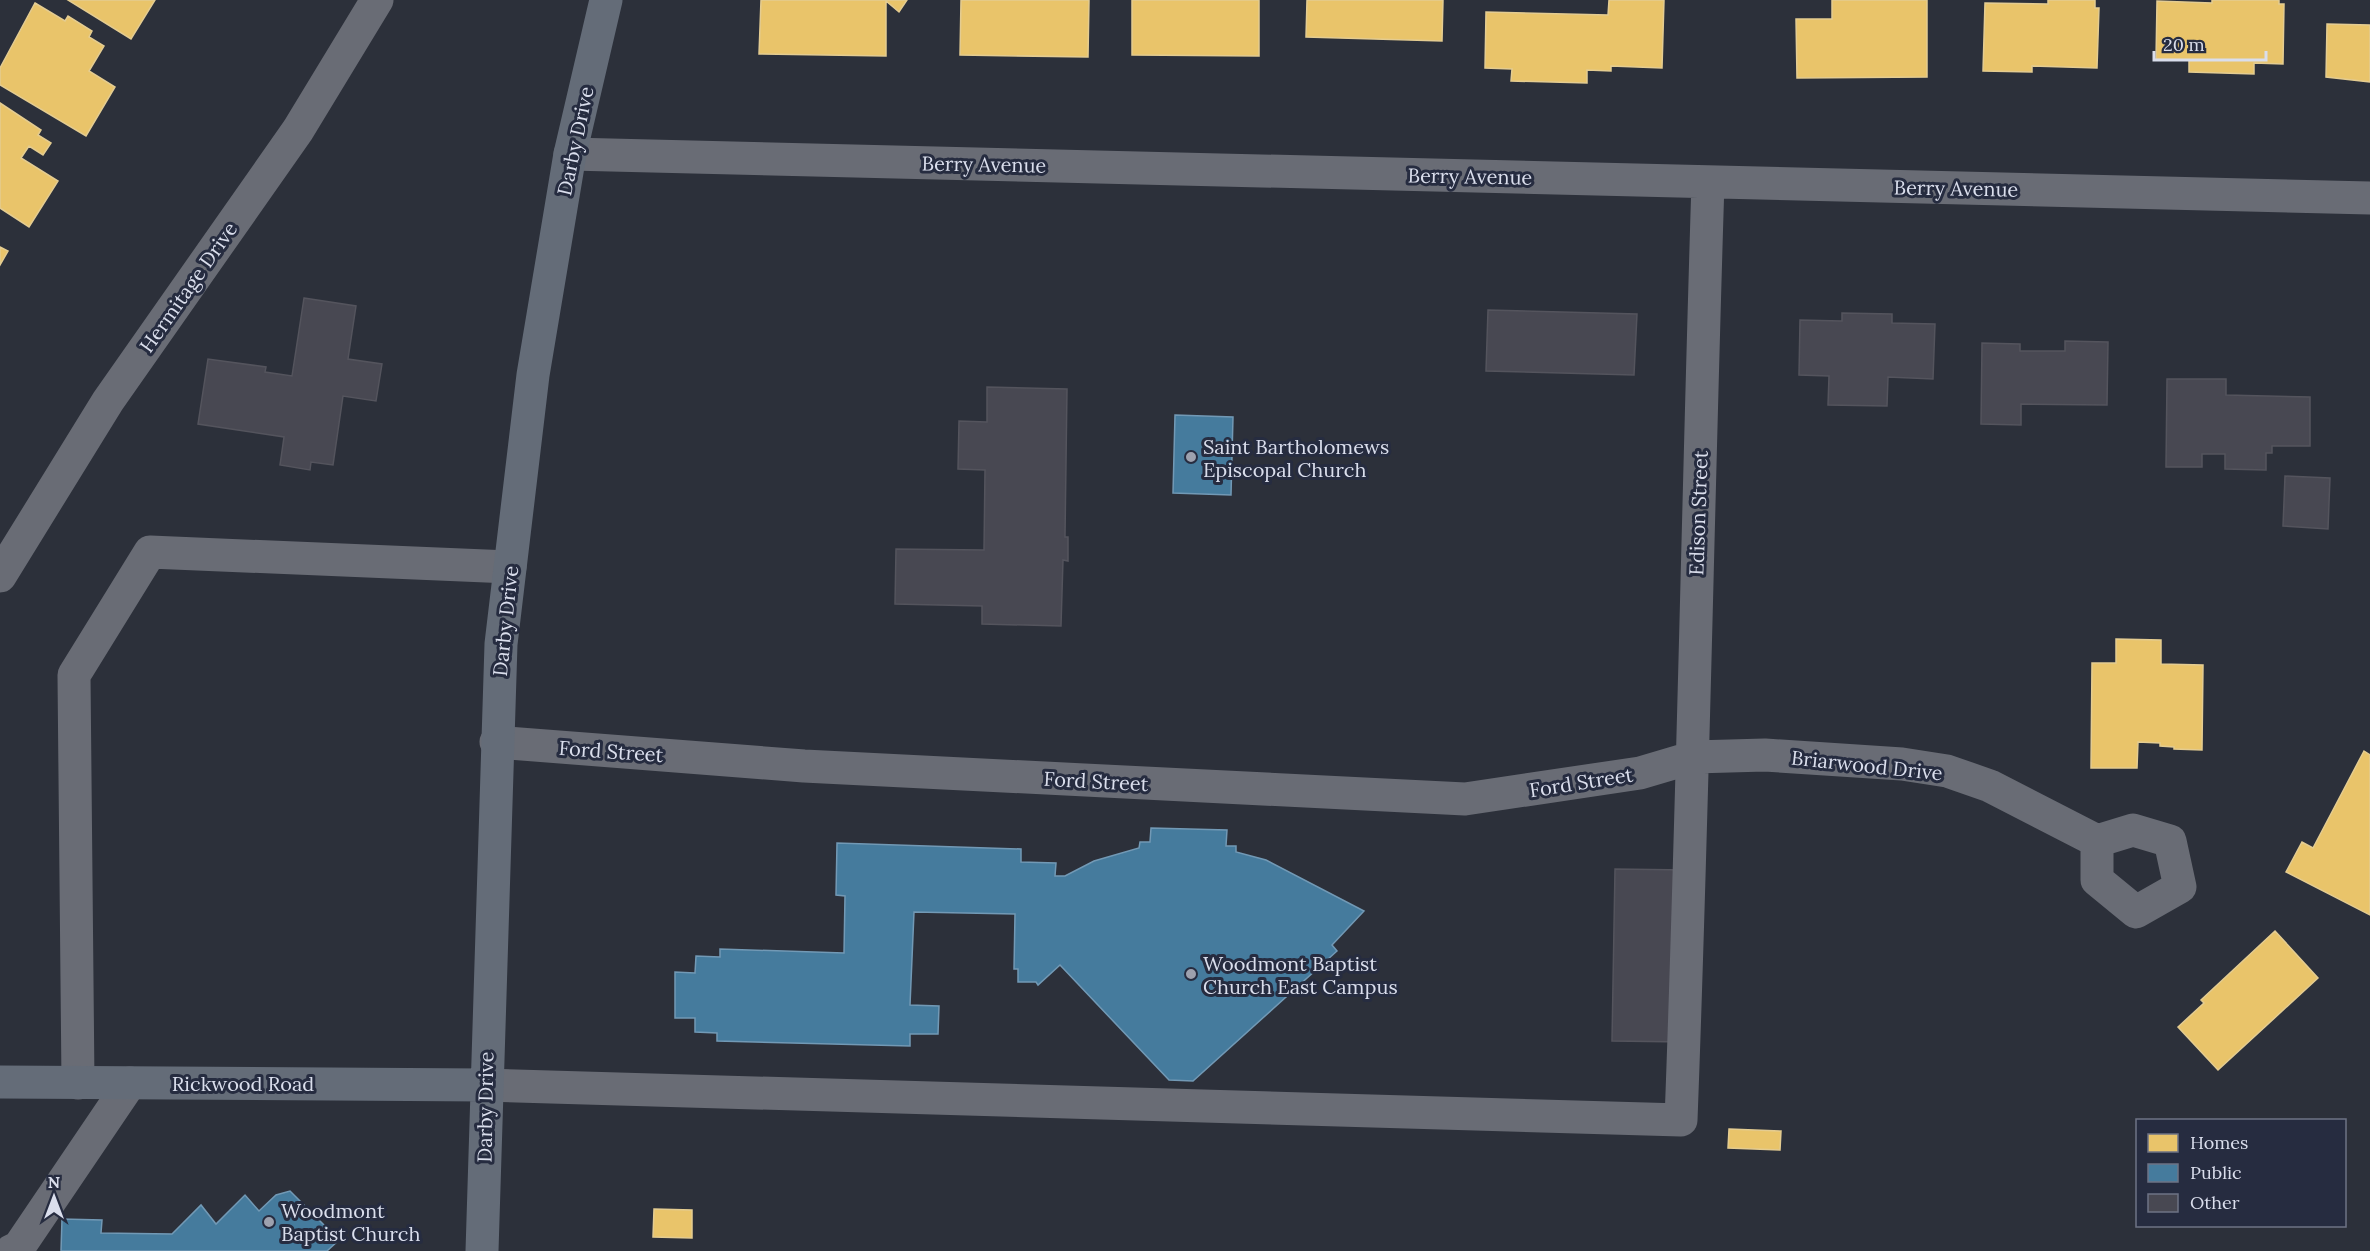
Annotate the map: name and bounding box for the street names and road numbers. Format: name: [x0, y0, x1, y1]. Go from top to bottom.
street label: Darby Drive: [551, 84, 599, 198]
street label: Berry Avenue: [921, 150, 1047, 178]
street label: Berry Avenue: [1407, 162, 1533, 190]
street label: Berry Avenue: [1893, 174, 2019, 202]
street label: Hermitage Drive: [134, 217, 242, 357]
street label: Edison Street: [1683, 450, 1713, 576]
street label: Darby Drive: [487, 564, 523, 678]
street label: Ford Street: [558, 735, 664, 767]
street label: Briarwood Drive: [1790, 745, 1944, 785]
street label: Ford Street: [1527, 761, 1635, 803]
street label: Ford Street: [1043, 766, 1149, 796]
street label: Darby Drive: [472, 1051, 498, 1163]
street label: Rickwood Road: [172, 1071, 314, 1096]

